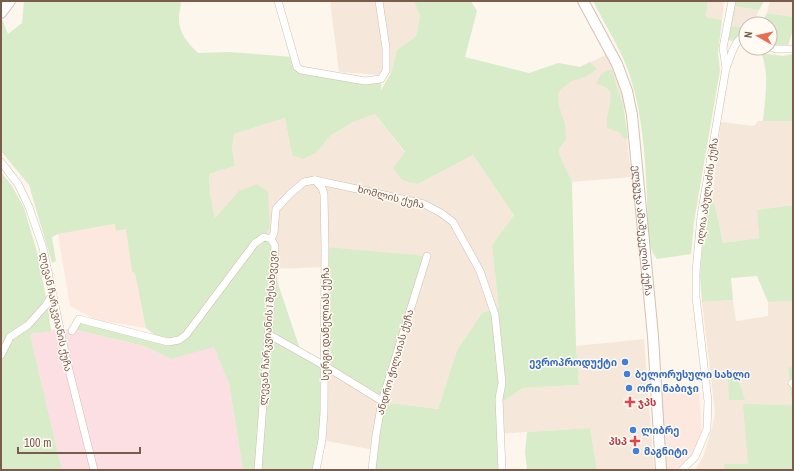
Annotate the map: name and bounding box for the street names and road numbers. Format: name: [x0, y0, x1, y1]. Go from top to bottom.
street label: ილია აბულაძის ქუჩა: [693, 137, 721, 245]
street label: ელგუჯა ამაშუკელის ქუჩა: [630, 165, 656, 296]
street label: ხომლის ქუჩა: [356, 182, 426, 212]
street label: ლევან ჩარკვიანის I შესახვევი: [256, 250, 280, 406]
street label: ლევან ჩარკვიანის ქუჩა: [37, 251, 75, 373]
street label: სერგი დანელიას ქუჩა: [319, 267, 332, 381]
street label: ანდრო ჭილაიას ქუჩა: [374, 308, 416, 416]

